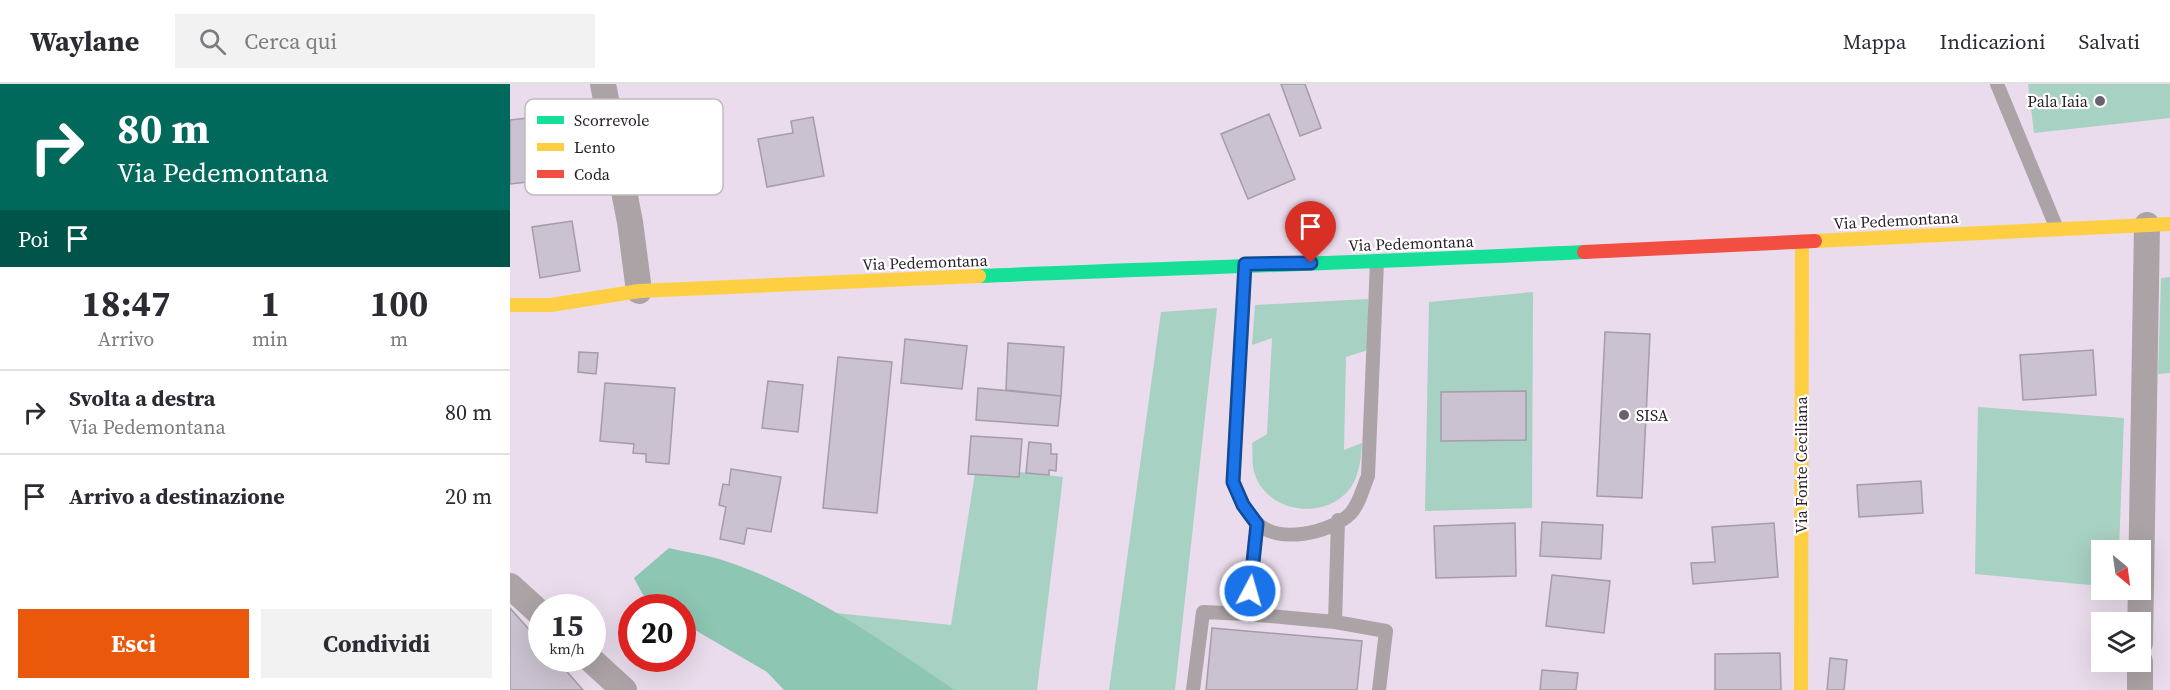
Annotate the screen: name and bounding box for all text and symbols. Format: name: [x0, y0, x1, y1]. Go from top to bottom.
search box: [175, 14, 595, 68]
text: Waylane: [30, 22, 139, 60]
icon: search: [196, 25, 229, 58]
text: Cerca qui: [244, 26, 337, 56]
text: Mappa: [1843, 27, 1907, 56]
text: Indicazioni: [1940, 27, 2045, 56]
text: Salvati: [2078, 27, 2140, 56]
place label: Pala Iaia: [2027, 90, 2089, 112]
marker: Pala Iaia: [2093, 94, 2107, 108]
text: 80 m: [117, 99, 210, 157]
legend: [525, 99, 723, 195]
icon: right: [18, 108, 96, 186]
text: Scorrevole: [574, 109, 649, 131]
text: Lento: [574, 136, 616, 158]
text: Via Pedemontana: [117, 154, 329, 191]
text: Coda: [574, 163, 611, 185]
pin: [1285, 201, 1336, 263]
street label: Via Pedemontana: [1833, 206, 1960, 234]
icon: arrive: [1294, 210, 1327, 243]
icon: arrive: [61, 222, 94, 255]
text: Poi: [18, 224, 49, 254]
street label: Via Pedemontana: [1348, 230, 1475, 256]
street label: Via Pedemontana: [862, 249, 989, 275]
text: 18:47: [82, 279, 170, 328]
text: 1: [260, 279, 280, 328]
text: 100: [370, 279, 428, 328]
text: Arrivo: [98, 325, 154, 353]
text: min: [252, 325, 288, 353]
text: m: [390, 325, 408, 353]
text: Svolta a destra: [69, 383, 215, 413]
street label: Via Fonte Ceciliana: [1790, 395, 1812, 534]
icon: right: [18, 396, 51, 429]
text: 80 m: [445, 397, 492, 427]
place label: SISA: [1636, 404, 1669, 426]
marker: SISA: [1617, 408, 1631, 422]
text: Via Pedemontana: [69, 413, 226, 441]
icon: arrive: [18, 480, 51, 513]
text: Arrivo a destinazione: [69, 481, 285, 511]
text: 20 m: [445, 481, 492, 511]
north arrow: [2091, 540, 2151, 600]
map controls: [2091, 540, 2151, 672]
position arrow: [1218, 559, 1282, 623]
speed limit sign: 20: [618, 594, 696, 672]
text: 15: [551, 605, 583, 646]
button: Esci: [18, 609, 249, 678]
button: Condividi: [261, 609, 492, 678]
button: layers: [2091, 612, 2151, 672]
text: km/h: [549, 638, 585, 659]

